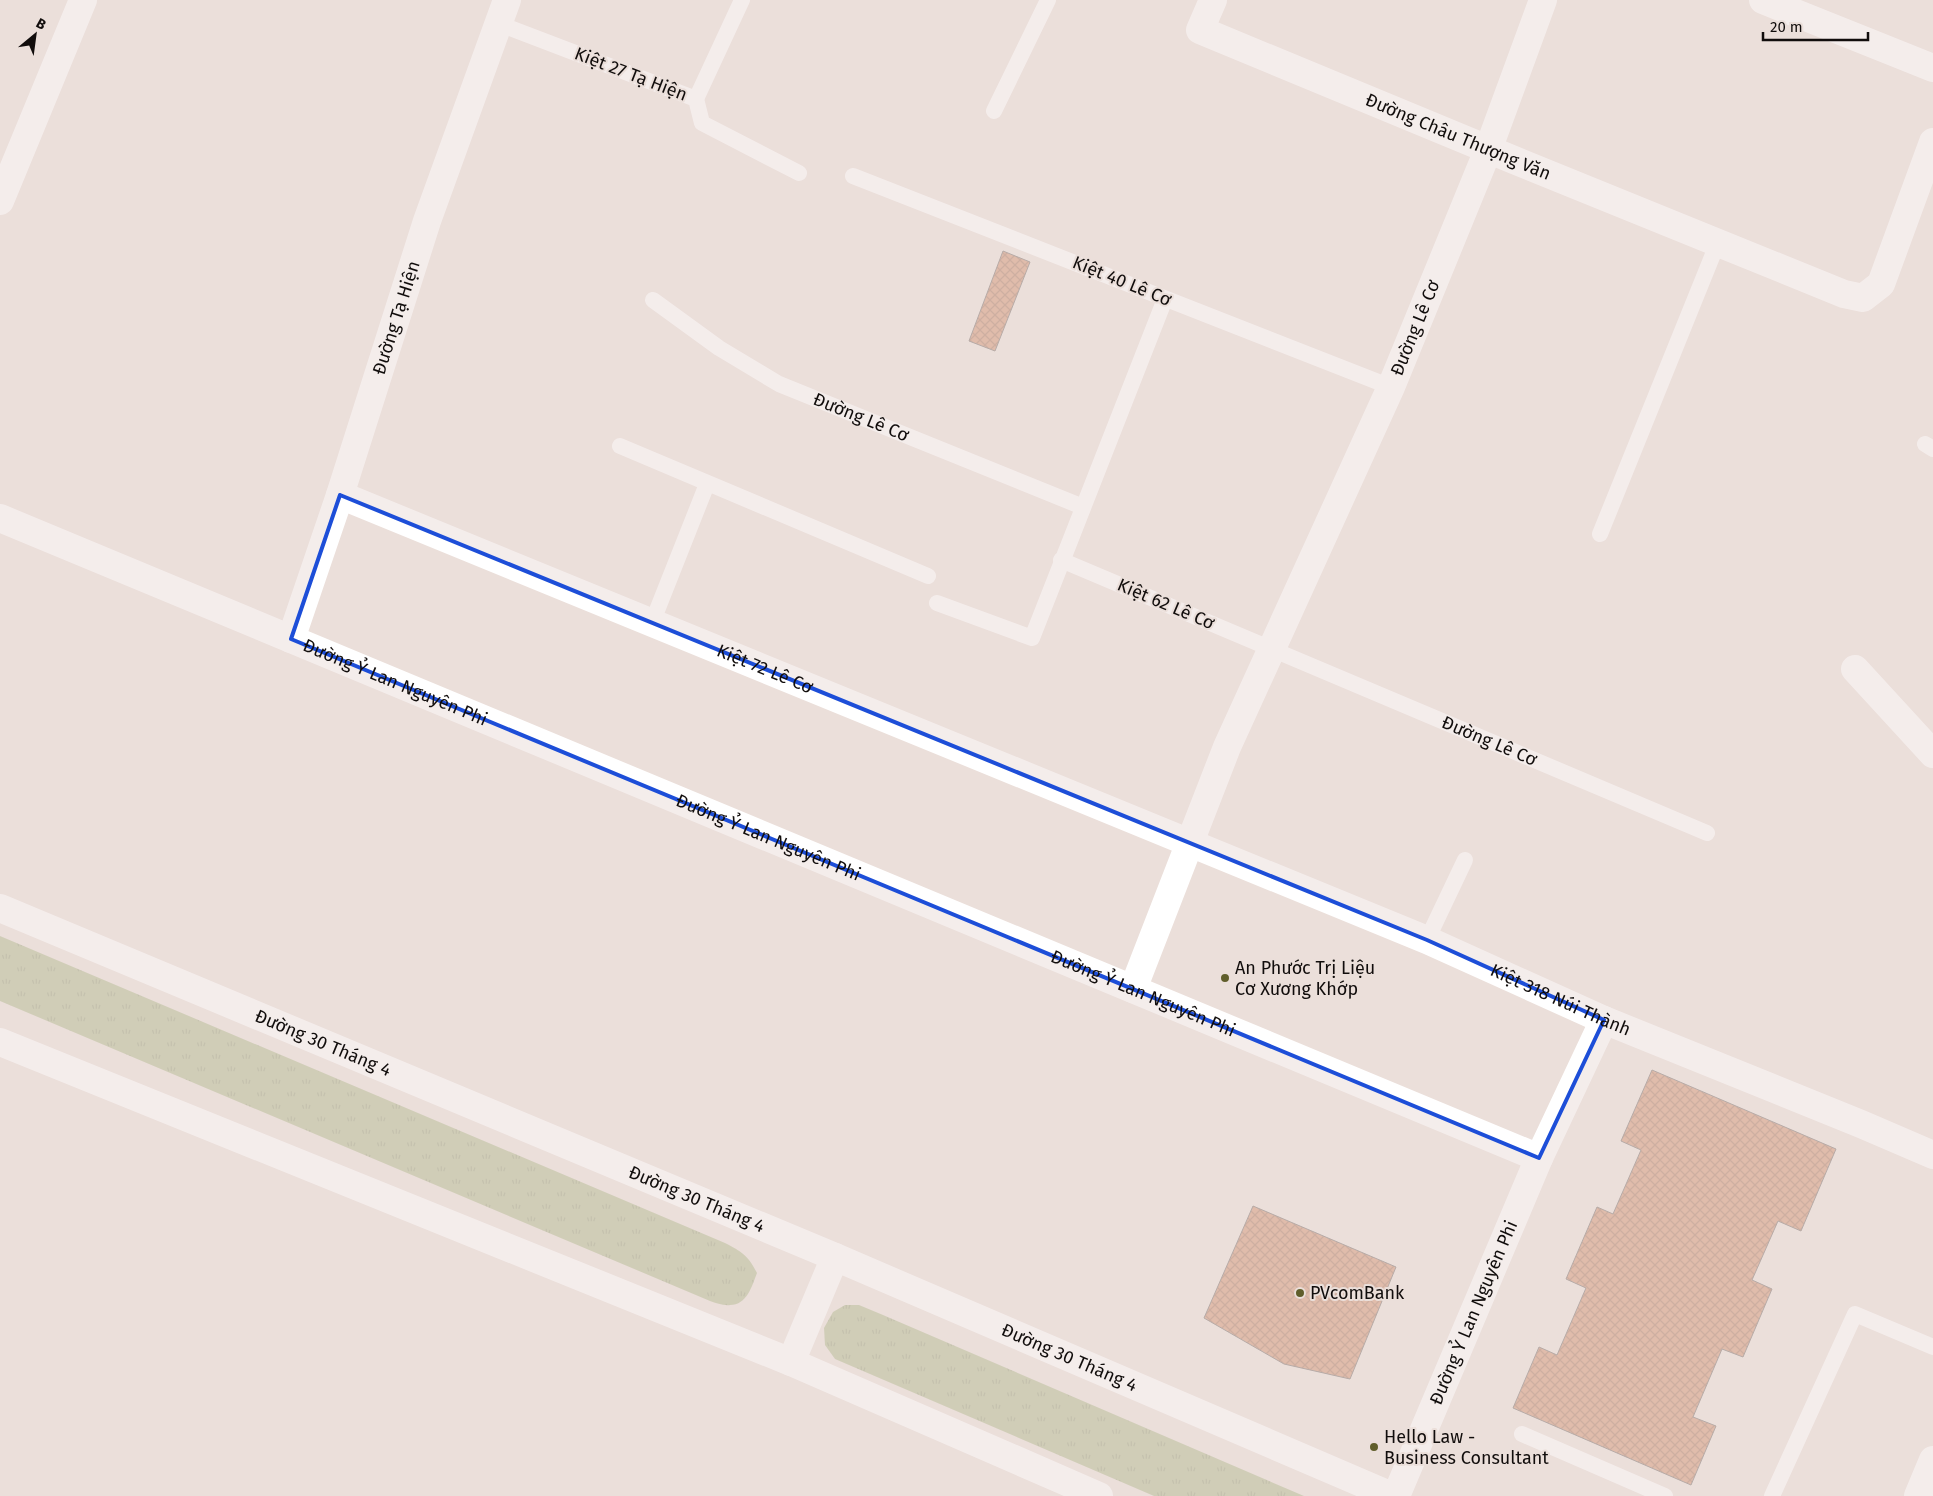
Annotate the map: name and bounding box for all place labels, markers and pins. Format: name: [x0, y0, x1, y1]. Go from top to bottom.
place label: An Phước Trị Liệu Cơ Xương Khớp: [1235, 957, 1375, 1000]
marker: An Phước Trị Liệu Cơ Xương Khớp: [1219, 972, 1231, 984]
place label: PVcomBank: [1310, 1282, 1405, 1304]
marker: PVcomBank: [1294, 1287, 1306, 1299]
place label: Hello Law - Business Consultant: [1384, 1426, 1549, 1469]
marker: Hello Law - Business Consultant: [1368, 1441, 1380, 1453]

